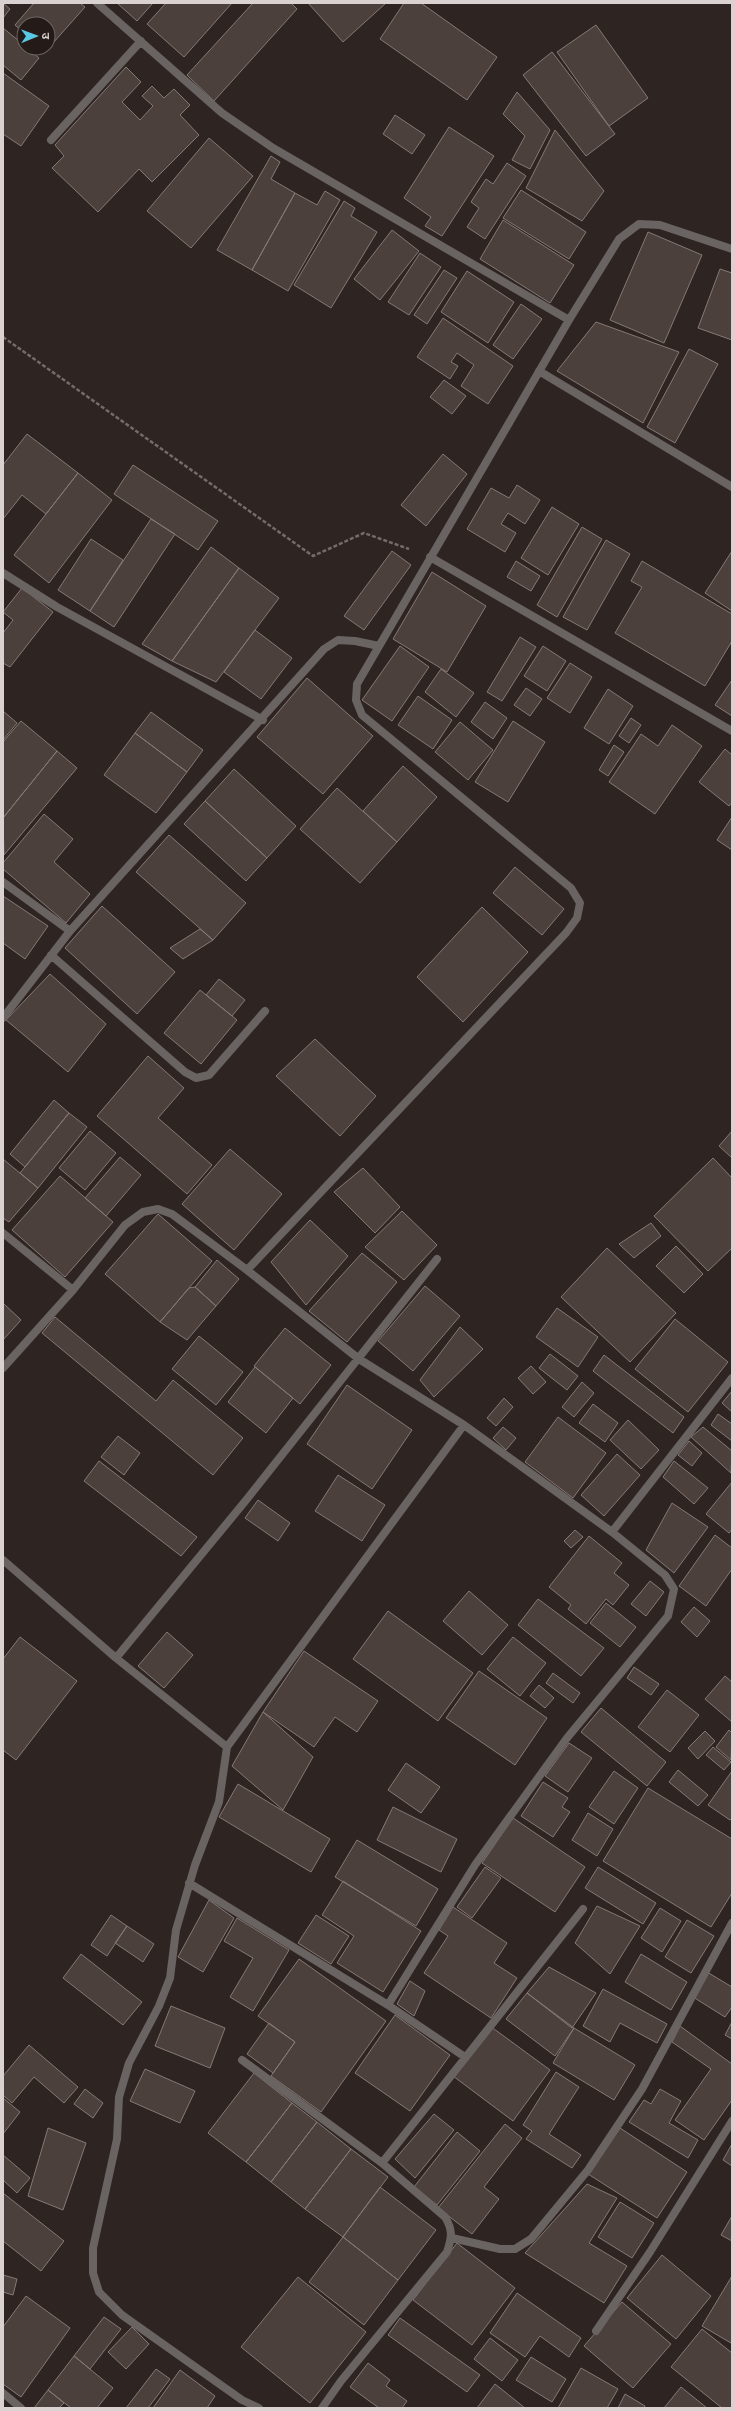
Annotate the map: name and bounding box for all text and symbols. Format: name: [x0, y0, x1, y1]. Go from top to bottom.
north arrow: [16, 16, 56, 56]
text: उ: [39, 33, 52, 40]

